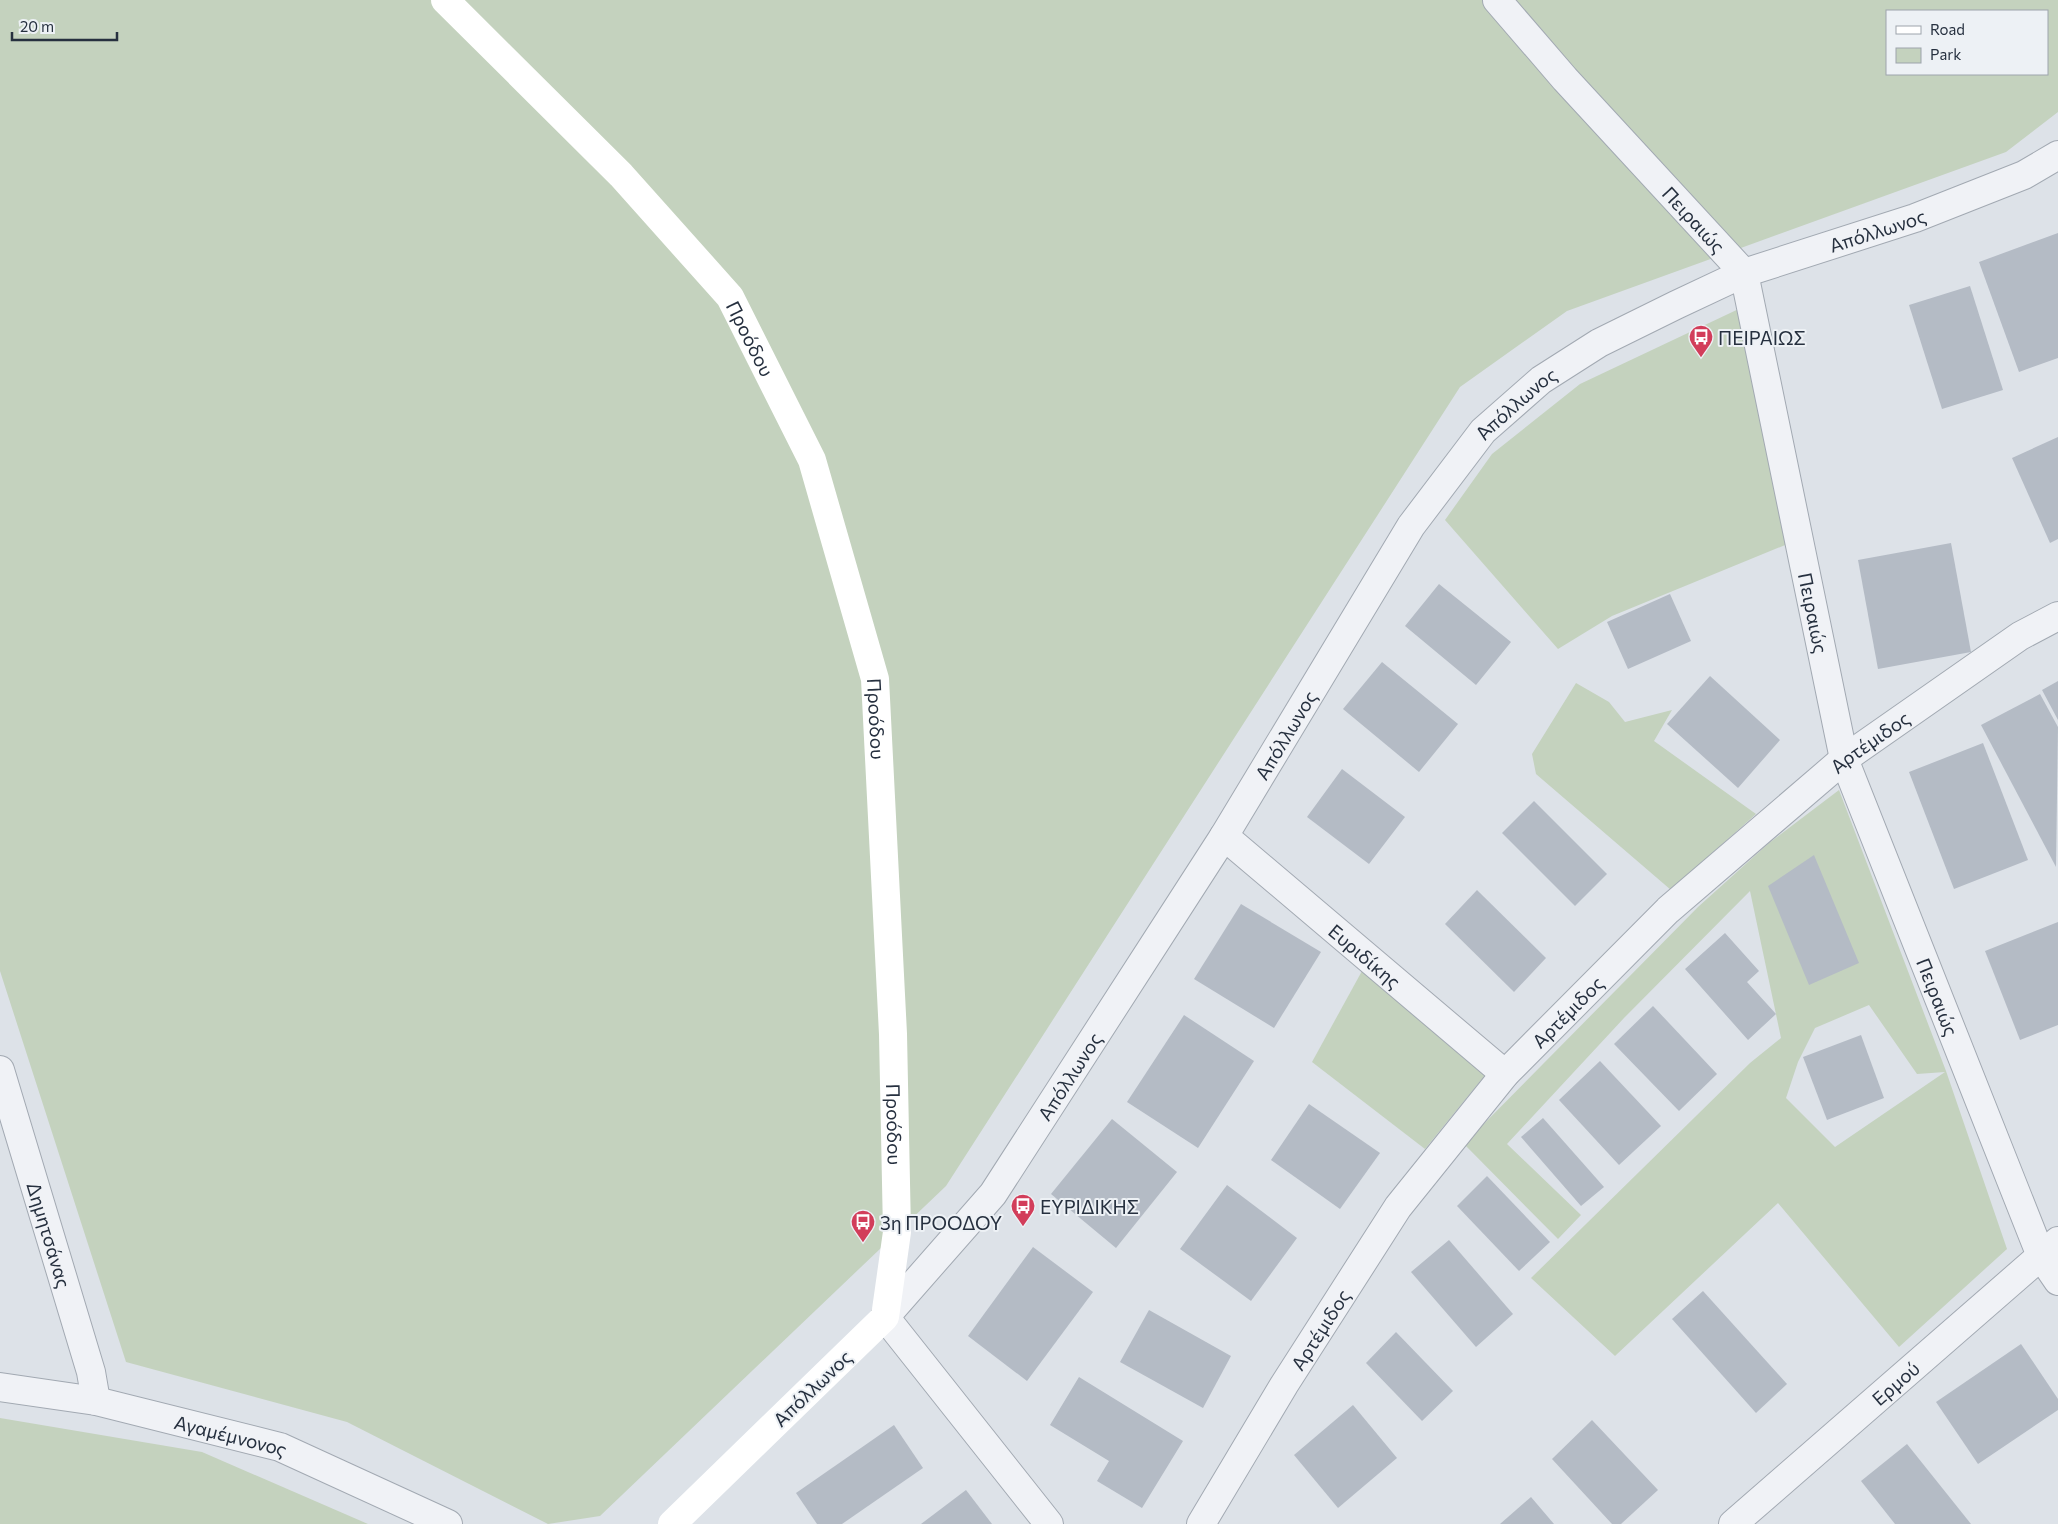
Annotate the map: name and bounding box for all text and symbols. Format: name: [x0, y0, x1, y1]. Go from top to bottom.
scale bar: [12, 10, 118, 42]
legend: [1886, 10, 2048, 75]
text: 20 m: [20, 17, 54, 35]
text: Road: [1930, 20, 1965, 38]
text: Park: [1930, 45, 1961, 63]
street label: Πειραιώς: [1658, 181, 1731, 257]
street label: Απόλλωνος: [1826, 204, 1929, 256]
street label: Προόδου: [722, 297, 779, 380]
bus stop icon: ΠΕΙΡΑΙΩΣ: [1688, 324, 1714, 358]
place label: ΠΕΙΡΑΙΩΣ: [1718, 326, 1806, 349]
street label: Απόλλωνος: [1470, 362, 1560, 444]
street label: Πειραιώς: [1794, 570, 1833, 655]
street label: Προόδου: [863, 678, 891, 760]
street label: Απόλλωνος: [1249, 686, 1321, 784]
street label: Αρτέμιδος: [1825, 706, 1914, 777]
street label: Ευριδίκης: [1325, 919, 1406, 992]
street label: Πειραιώς: [1912, 954, 1964, 1039]
street label: Αρτέμιδος: [1527, 971, 1608, 1052]
street label: Απόλλωνος: [1032, 1028, 1106, 1124]
street label: Προόδου: [883, 1083, 907, 1165]
street label: Δημητσάνας: [23, 1179, 76, 1290]
bus stop icon: ΕΥΡΙΔΙΚΗΣ: [1010, 1193, 1036, 1227]
place label: ΕΥΡΙΔΙΚΗΣ: [1040, 1195, 1139, 1218]
bus stop icon: 3η ΠΡΟΟΔΟΥ: [850, 1209, 876, 1243]
place label: 3η ΠΡΟΟΔΟΥ: [880, 1211, 1002, 1234]
street label: Αρτέμιδος: [1285, 1285, 1354, 1374]
street label: Απόλλωνος: [768, 1345, 856, 1431]
street label: Ερμού: [1867, 1356, 1924, 1410]
street label: Αγαμέμνονος: [172, 1410, 291, 1460]

